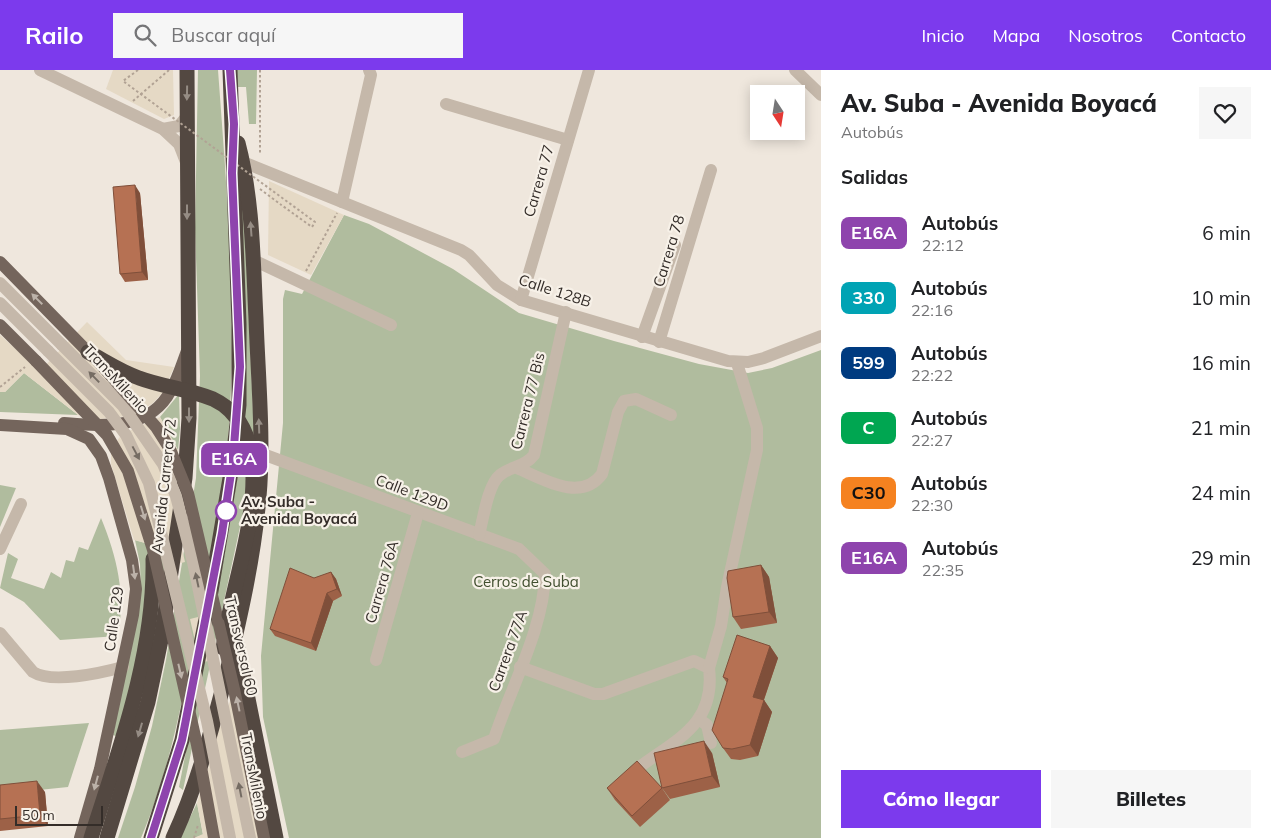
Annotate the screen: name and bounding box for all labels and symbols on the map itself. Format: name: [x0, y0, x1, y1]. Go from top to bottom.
one-way arrow: [183, 85, 191, 101]
north arrow: [750, 85, 805, 140]
street label: Carrera 77: [519, 143, 558, 219]
one-way arrow: [183, 204, 191, 220]
street label: Carrera 78: [649, 213, 688, 289]
one-way arrow: [246, 221, 254, 237]
street label: Calle 128B: [516, 270, 594, 311]
one-way arrow: [31, 293, 43, 305]
street label: TransMilenio: [80, 340, 153, 417]
street label: Carrera 77 Bis: [506, 350, 549, 451]
one-way arrow: [88, 371, 100, 383]
one-way arrow: [185, 407, 193, 423]
street label: Avenida Carrera 72: [147, 418, 180, 554]
one-way arrow: [255, 418, 263, 434]
line badge: E16A: [199, 443, 269, 475]
one-way arrow: [132, 446, 140, 461]
street label: Calle 129D: [373, 470, 451, 515]
place label: Av. Suba - Avenida Boyacá: [241, 492, 357, 528]
marker: Av. Suba - Avenida Boyacá: [215, 500, 237, 522]
one-way arrow: [139, 506, 147, 521]
street label: Carrera 76A: [361, 538, 402, 625]
one-way arrow: [130, 564, 138, 580]
one-way arrow: [192, 571, 200, 587]
park label: Cerros de Suba: [473, 572, 579, 591]
street label: Calle 129: [100, 585, 127, 653]
street label: Transversal 60: [221, 594, 262, 698]
street label: Carrera 77A: [484, 608, 531, 694]
one-way arrow: [176, 663, 184, 678]
one-way arrow: [233, 696, 241, 712]
one-way arrow: [135, 723, 143, 738]
street label: TransMilenio: [237, 731, 272, 821]
one-way arrow: [92, 775, 100, 790]
one-way arrow: [236, 782, 244, 798]
scale bar: [15, 803, 102, 826]

